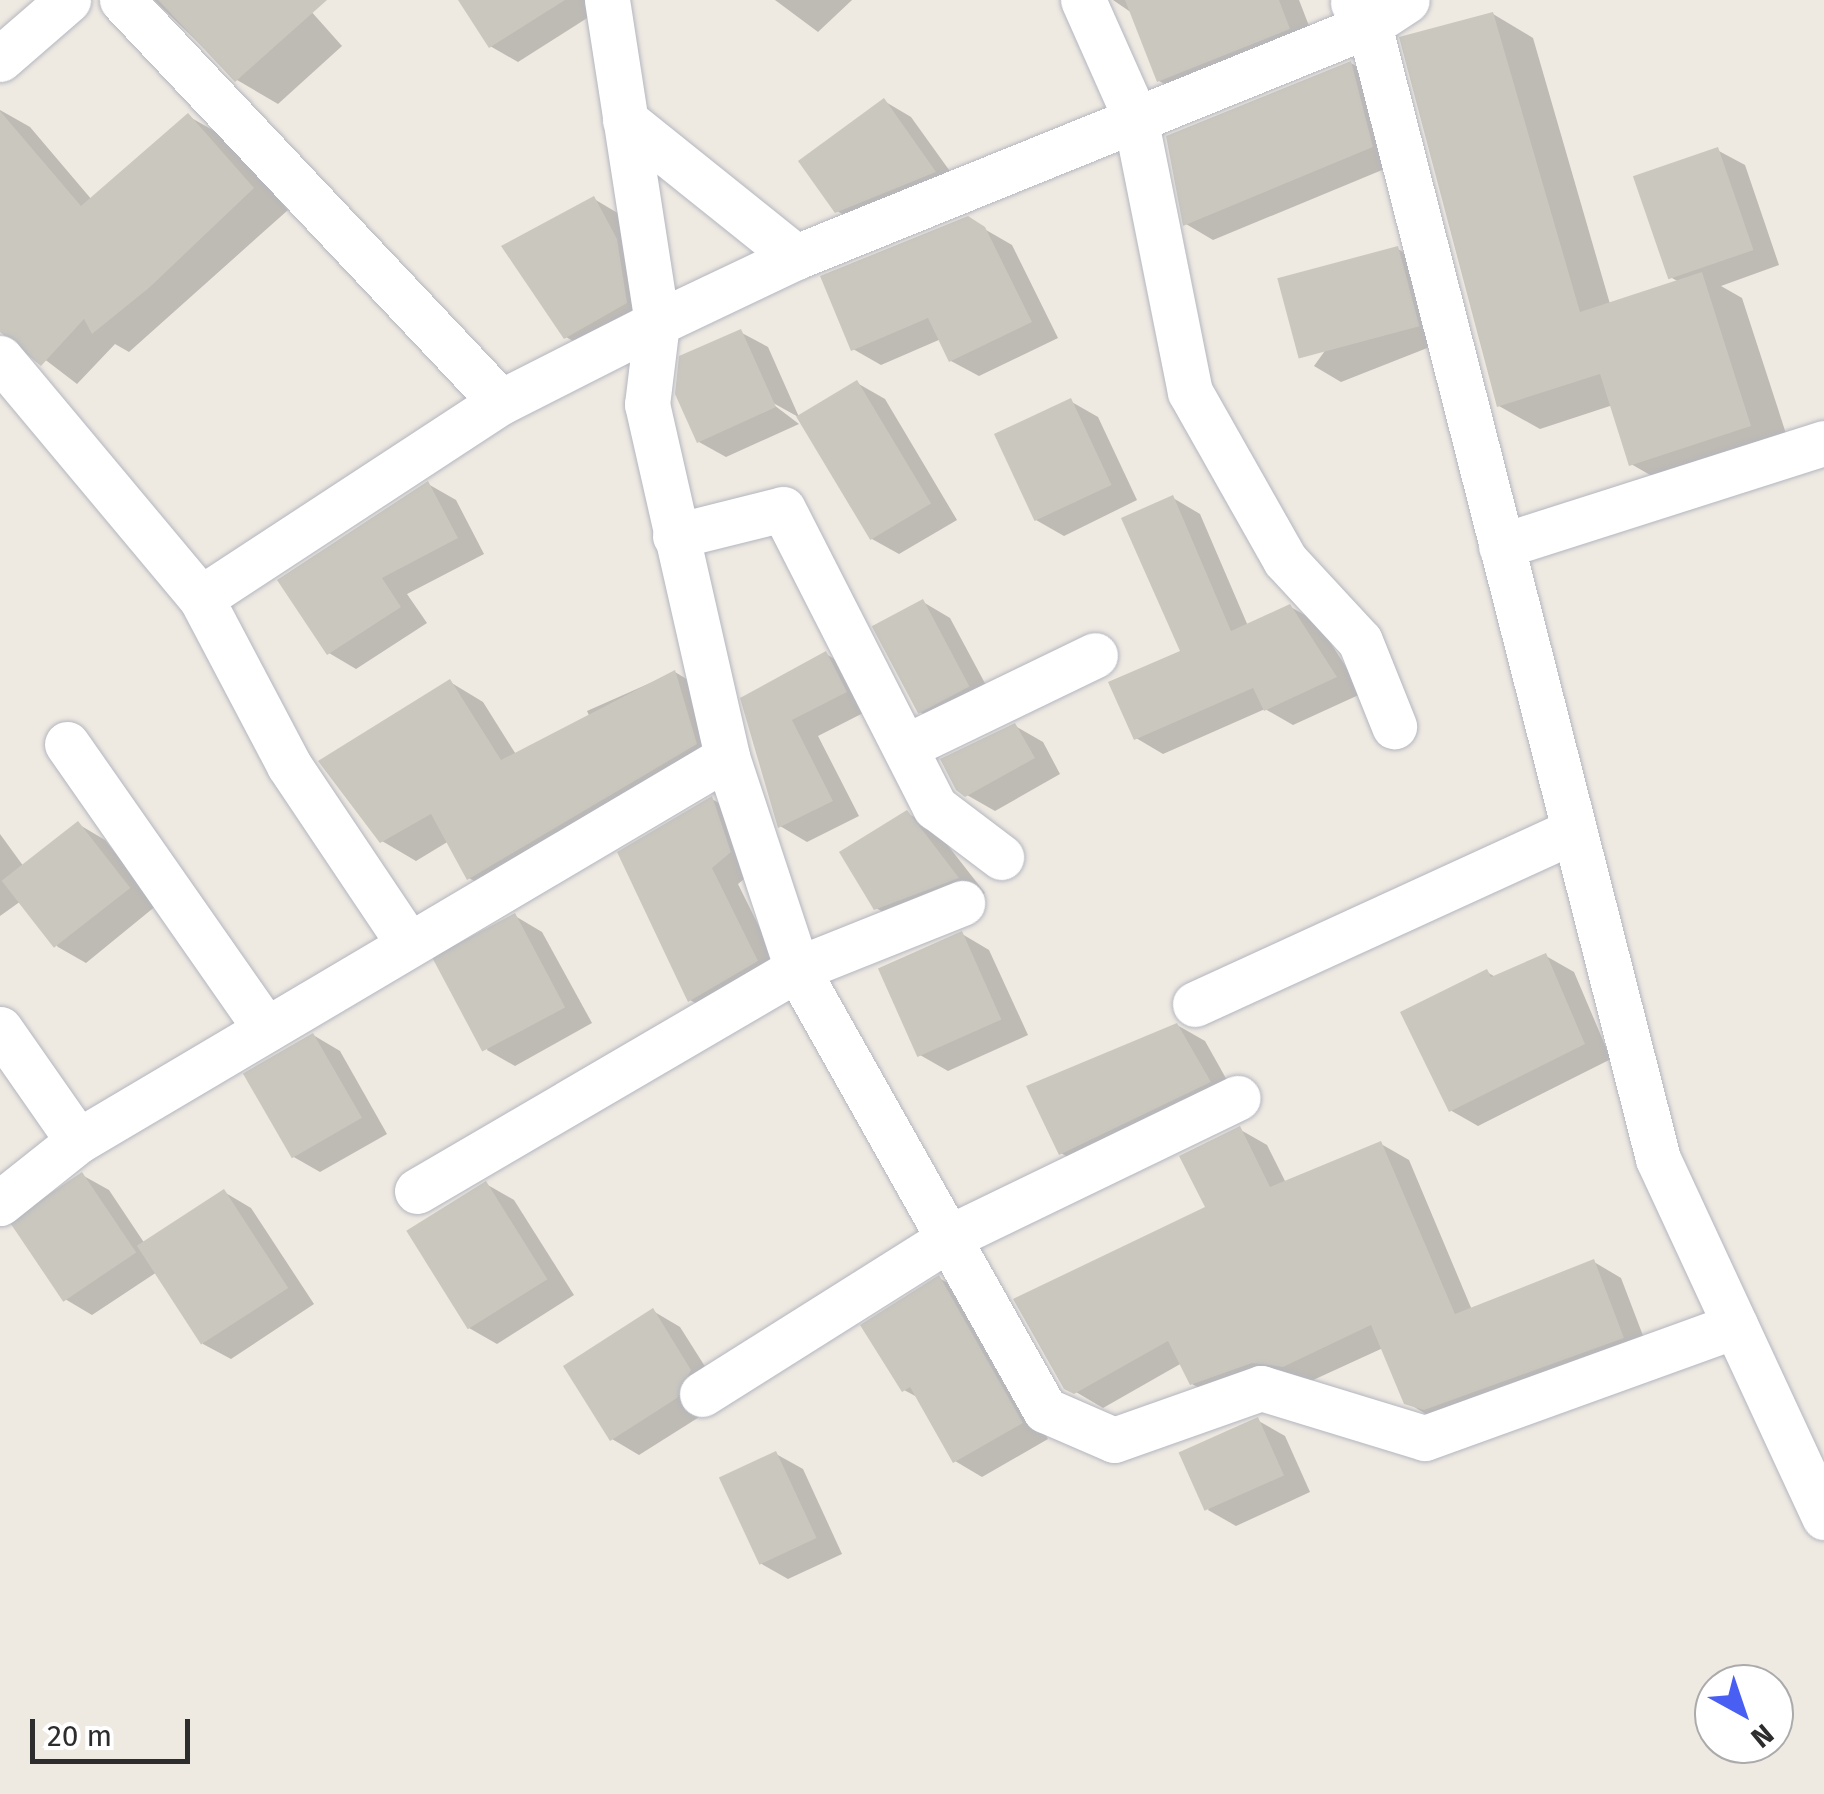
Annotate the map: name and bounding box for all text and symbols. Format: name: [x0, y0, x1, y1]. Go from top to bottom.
north arrow: [1694, 1664, 1794, 1764]
scale bar: [35, 1699, 195, 1761]
text: N: [1745, 1717, 1780, 1754]
text: 20 m: [47, 1718, 112, 1754]

